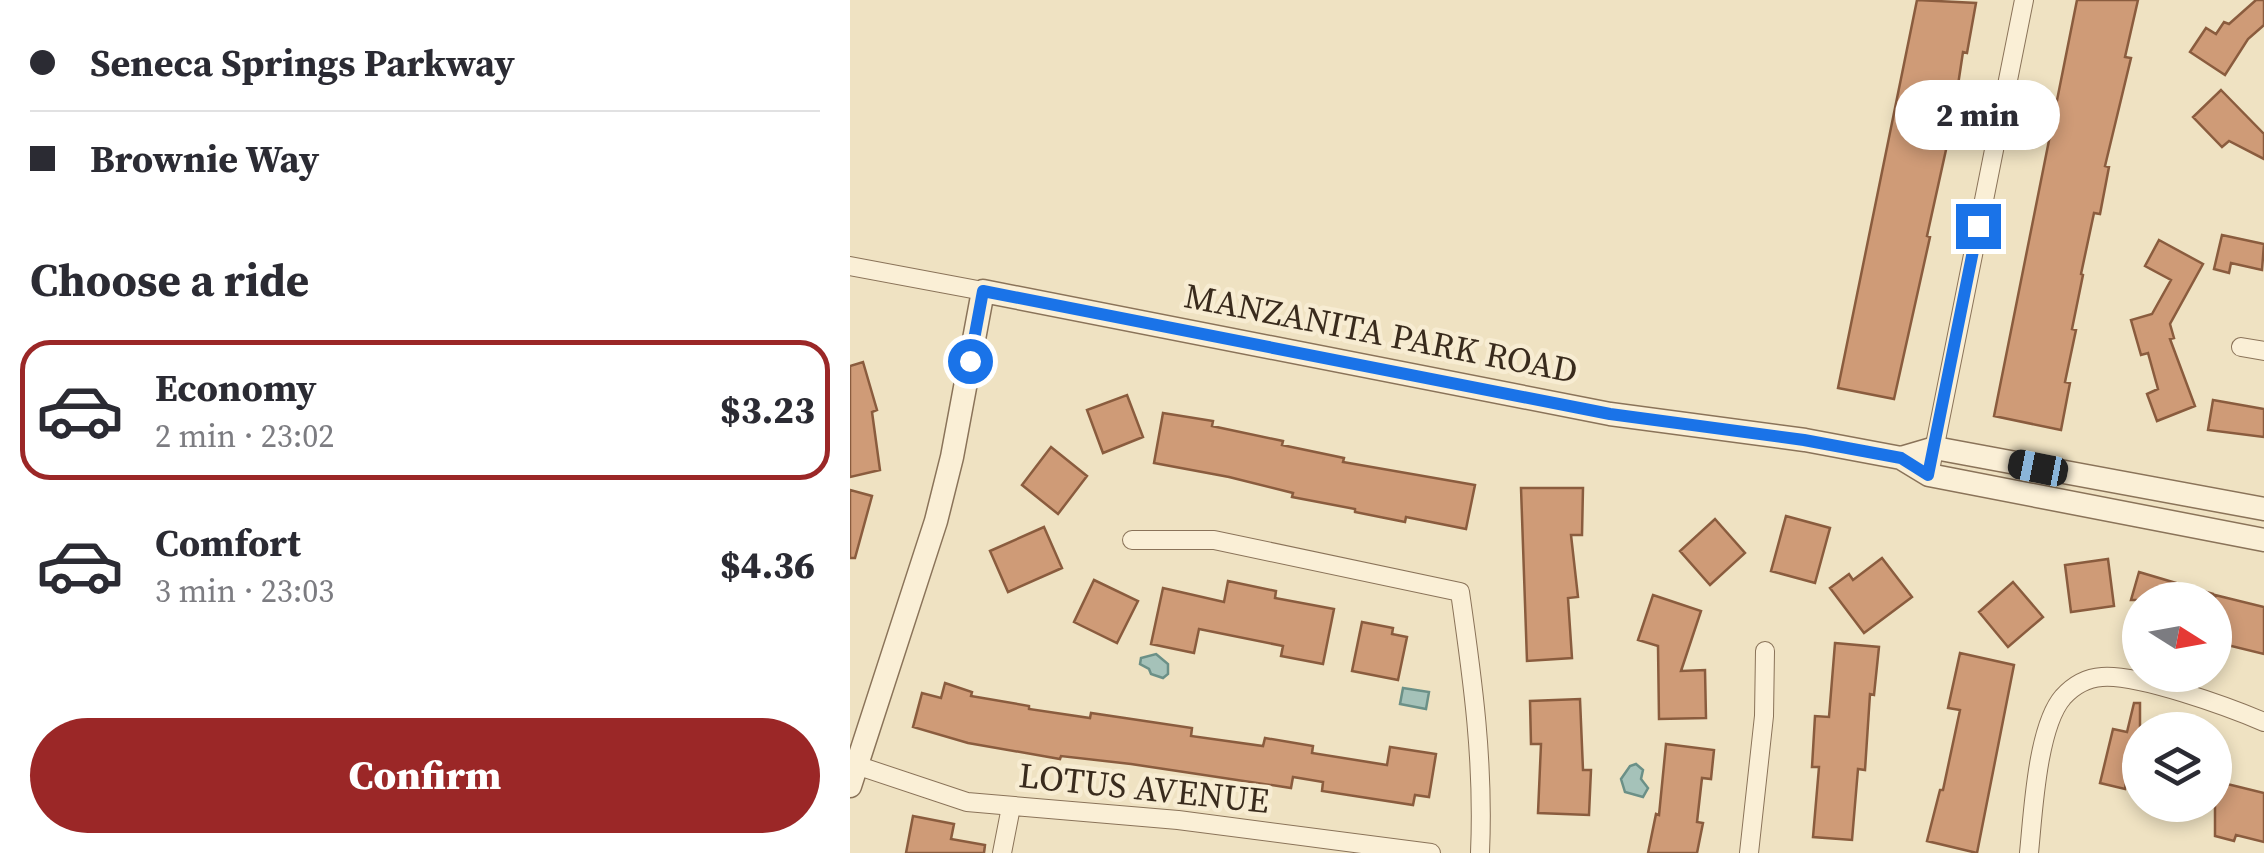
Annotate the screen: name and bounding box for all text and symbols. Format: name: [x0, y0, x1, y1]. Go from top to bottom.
text: Seneca Springs Parkway: [90, 37, 515, 89]
callout: 2 min: [1896, 81, 2060, 151]
text: 2 min: [1936, 93, 2019, 137]
text: Brownie Way: [90, 133, 319, 185]
route end: [1956, 204, 2001, 249]
text: Choose a ride: [30, 249, 309, 311]
street label: MANZANITA PARK ROAD: [1180, 271, 1582, 395]
route start: [948, 339, 993, 384]
text: Economy: [155, 362, 317, 414]
icon: car: [35, 365, 125, 455]
text: $3.23: [720, 384, 815, 436]
text: 2 min · 23:02: [155, 414, 334, 458]
car: [2006, 448, 2070, 488]
text: Comfort: [155, 517, 301, 569]
icon: car: [35, 520, 125, 610]
text: $4.36: [720, 539, 815, 591]
text: 3 min · 23:03: [155, 569, 334, 613]
north arrow: [2122, 582, 2232, 692]
map controls: [2122, 582, 2232, 822]
button: layers: [2122, 712, 2232, 822]
button: Confirm: [30, 718, 820, 833]
street label: LOTUS AVENUE: [1017, 751, 1271, 825]

